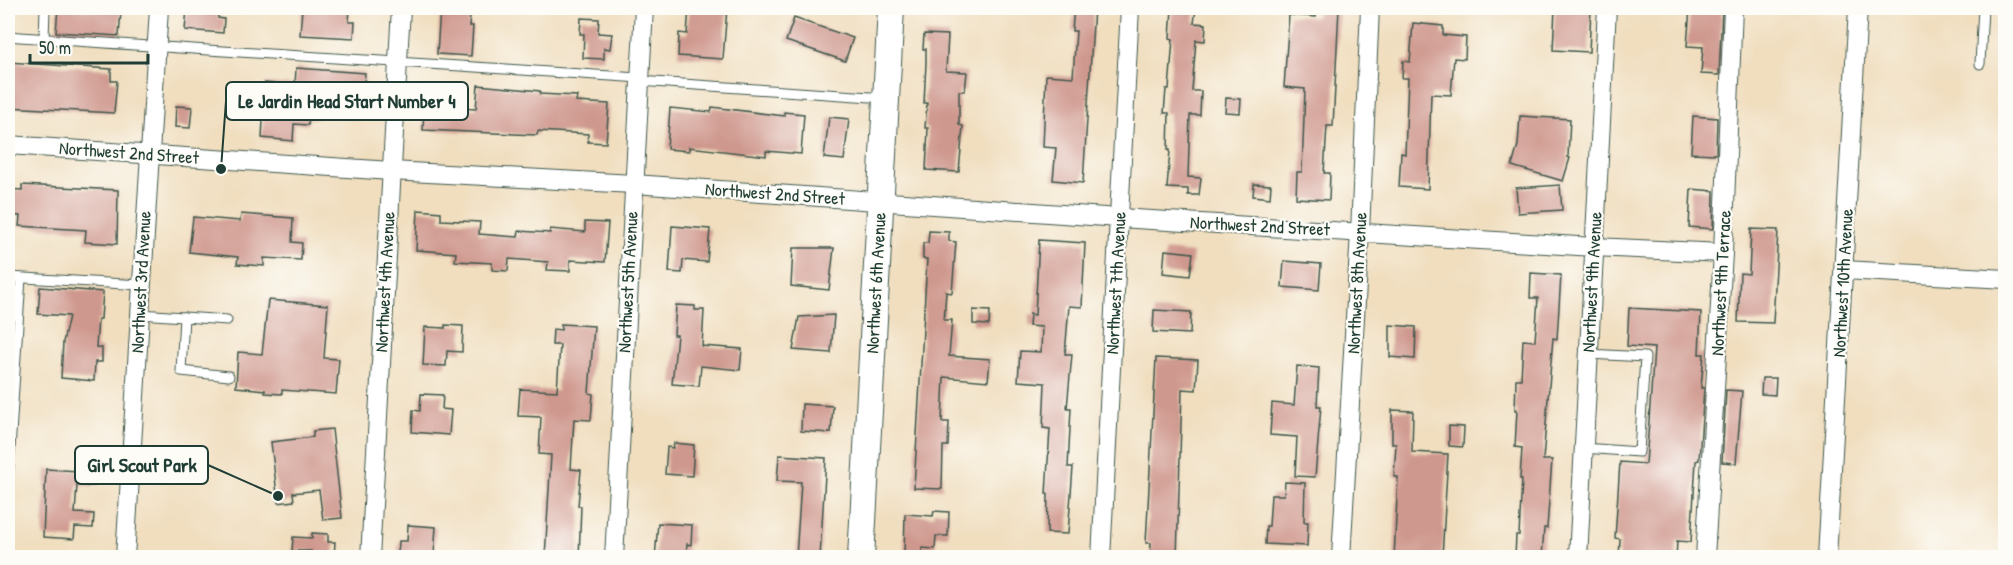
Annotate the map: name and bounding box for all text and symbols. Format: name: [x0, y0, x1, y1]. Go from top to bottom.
scale bar: [30, 27, 148, 65]
text: 50 m: [39, 35, 71, 60]
callout: Le Jardin Head Start Number 4: [226, 82, 468, 120]
text: Le Jardin Head Start Number 4: [238, 87, 456, 114]
street label: Northwest 2nd Street: [58, 135, 200, 170]
street label: Northwest 2nd Street: [704, 176, 846, 211]
street label: Northwest 10th Avenue: [1826, 208, 1859, 358]
street label: Northwest 2nd Street: [1190, 209, 1331, 242]
street label: Northwest 3rd Avenue: [124, 210, 157, 354]
street label: Northwest 9th Terrace: [1704, 210, 1737, 356]
street label: Northwest 4th Avenue: [368, 211, 401, 353]
street label: Northwest 5th Avenue: [611, 211, 644, 353]
street label: Northwest 7th Avenue: [1099, 211, 1132, 355]
street label: Northwest 9th Avenue: [1575, 211, 1608, 353]
street label: Northwest 6th Avenue: [859, 212, 892, 354]
street label: Northwest 8th Avenue: [1340, 212, 1373, 354]
callout: Girl Scout Park: [75, 446, 208, 484]
text: Girl Scout Park: [87, 451, 198, 478]

